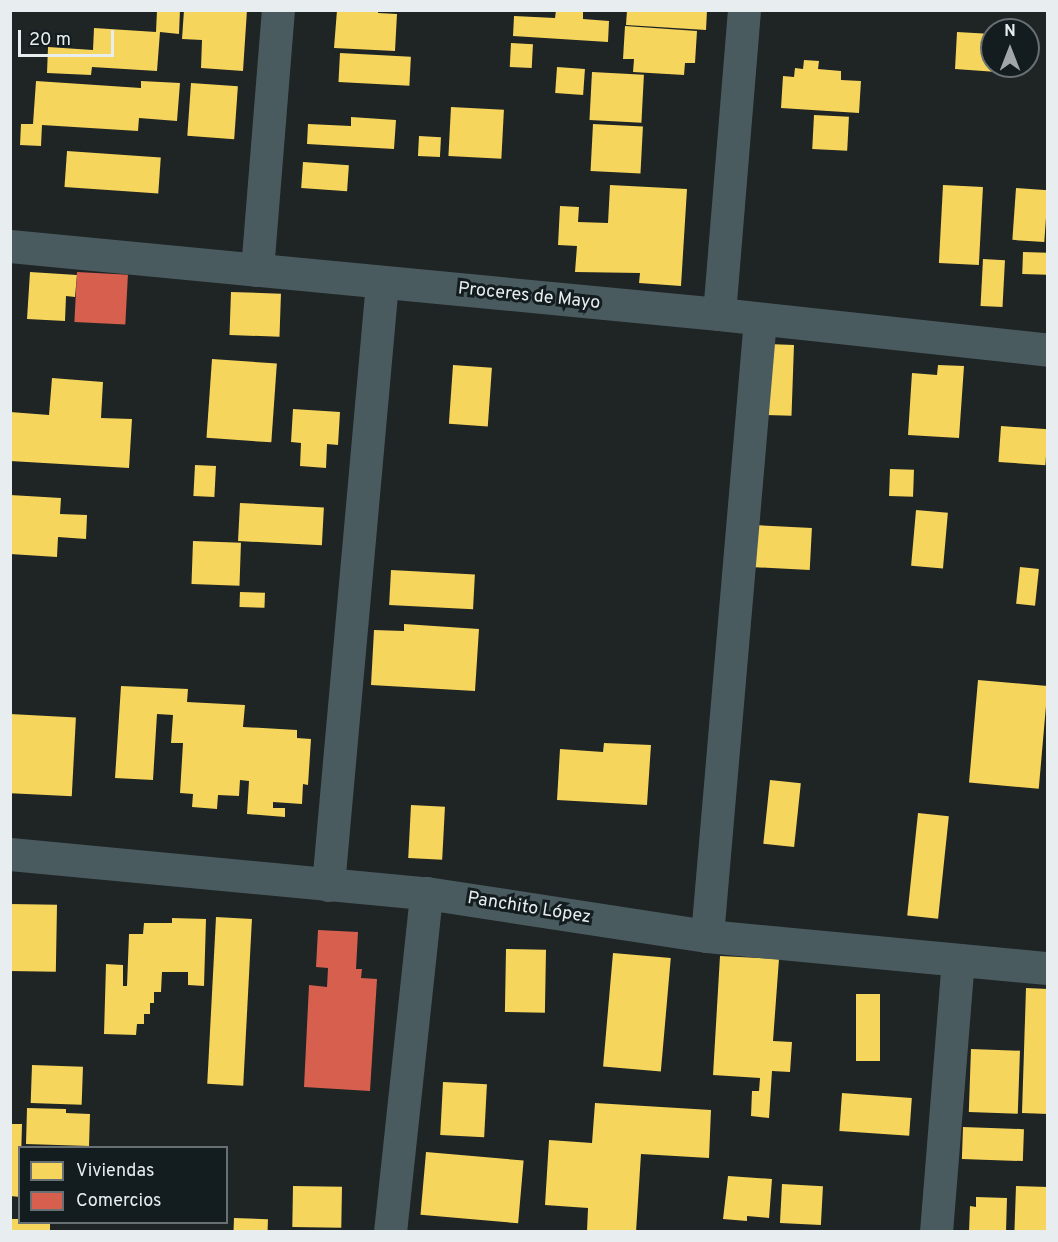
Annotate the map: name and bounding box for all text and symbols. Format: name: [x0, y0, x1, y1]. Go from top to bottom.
scale bar: [21, 18, 117, 56]
north arrow: [980, 18, 1040, 78]
text: N: [1004, 22, 1016, 42]
text: 20 m: [29, 29, 71, 52]
street label: Proceres de Mayo: [457, 279, 601, 315]
street label: Panchito López: [466, 889, 592, 929]
legend: [18, 1146, 228, 1224]
text: Viviendas: [76, 1160, 154, 1183]
text: Comercios: [76, 1190, 162, 1213]

